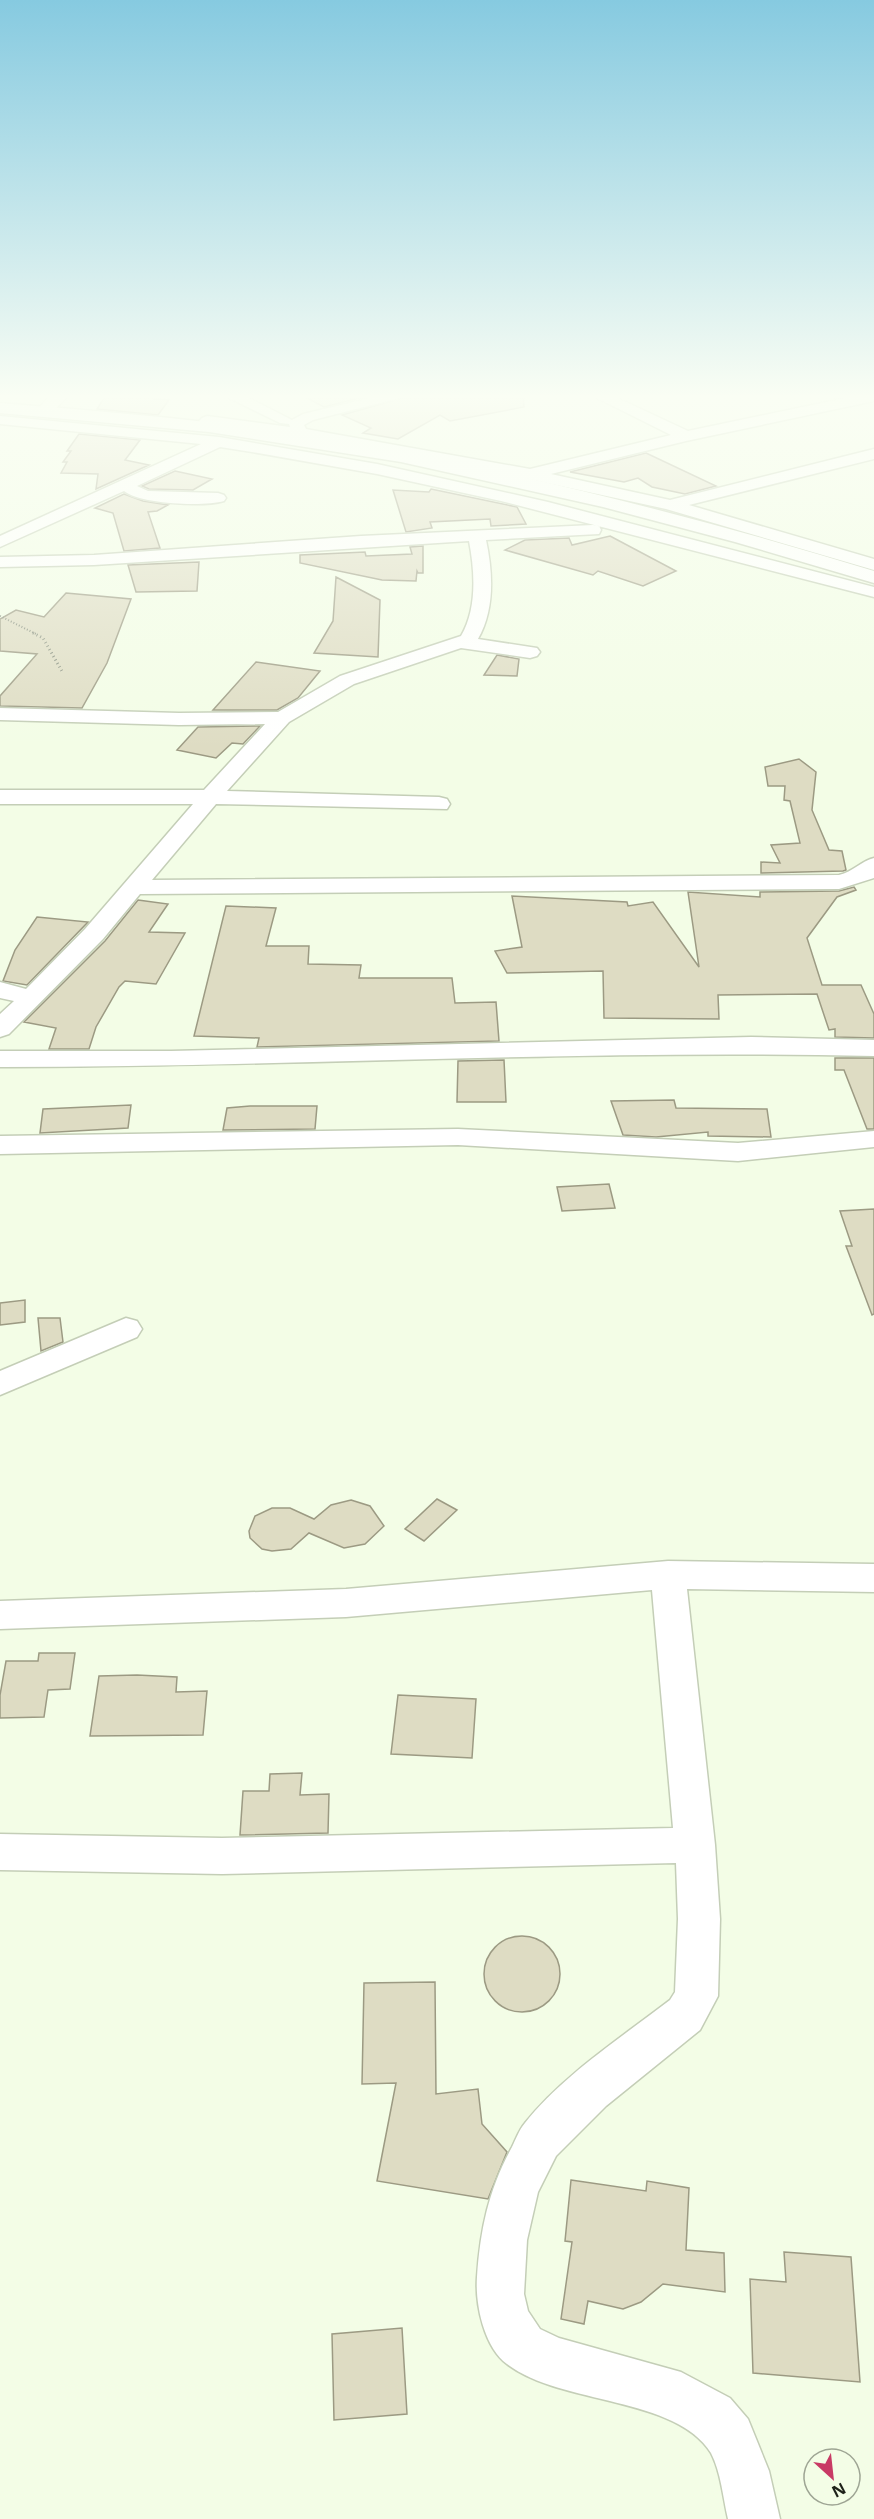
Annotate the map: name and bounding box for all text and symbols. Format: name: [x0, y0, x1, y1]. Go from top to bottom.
north arrow: [802, 2447, 862, 2507]
text: N: [828, 2478, 850, 2503]

